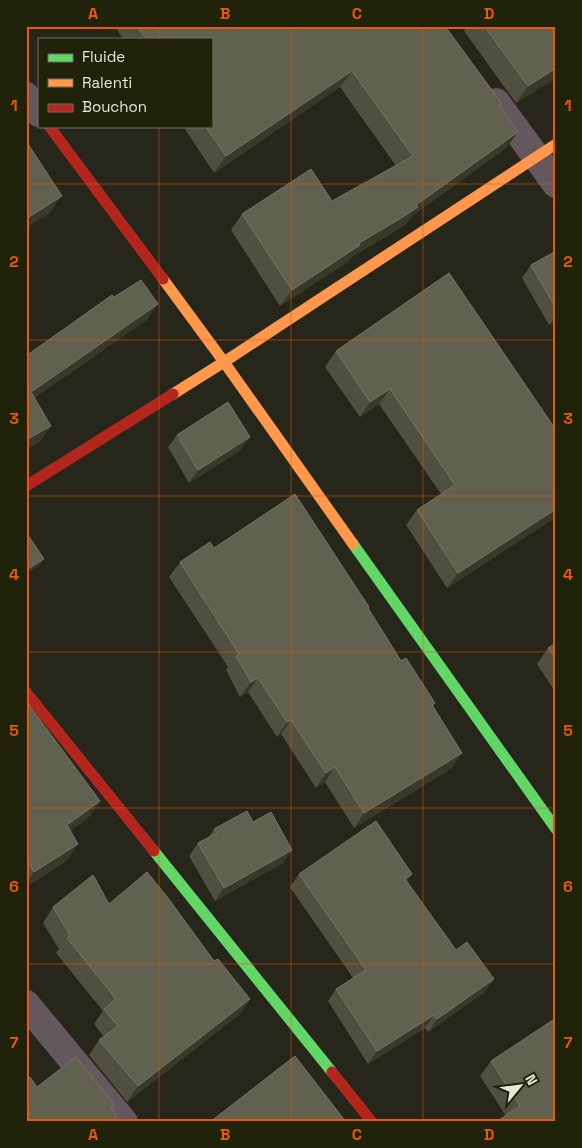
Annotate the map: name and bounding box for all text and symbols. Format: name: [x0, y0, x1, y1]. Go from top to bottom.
text: A: [88, 3, 98, 24]
text: B: [220, 3, 230, 24]
text: C: [352, 3, 362, 24]
text: D: [484, 3, 494, 24]
legend: [38, 38, 212, 128]
text: Fluide: [82, 47, 125, 66]
text: Ralenti: [82, 73, 132, 92]
text: 1: [10, 95, 18, 116]
text: 1: [564, 95, 572, 116]
text: Bouchon: [82, 97, 147, 116]
text: 2: [9, 251, 19, 272]
text: 2: [563, 251, 573, 272]
text: 3: [9, 408, 19, 429]
text: 3: [563, 408, 573, 429]
text: 4: [9, 564, 19, 585]
text: 4: [563, 564, 573, 585]
text: 5: [9, 720, 19, 741]
text: 5: [563, 720, 573, 741]
text: 6: [9, 876, 19, 897]
text: 6: [563, 876, 573, 897]
text: 7: [10, 1032, 19, 1053]
text: 7: [564, 1032, 573, 1053]
north arrow: [494, 1060, 544, 1110]
text: N: [521, 1071, 542, 1088]
text: A: [88, 1124, 98, 1145]
text: B: [220, 1124, 230, 1145]
text: C: [352, 1124, 362, 1145]
text: D: [484, 1124, 494, 1145]

